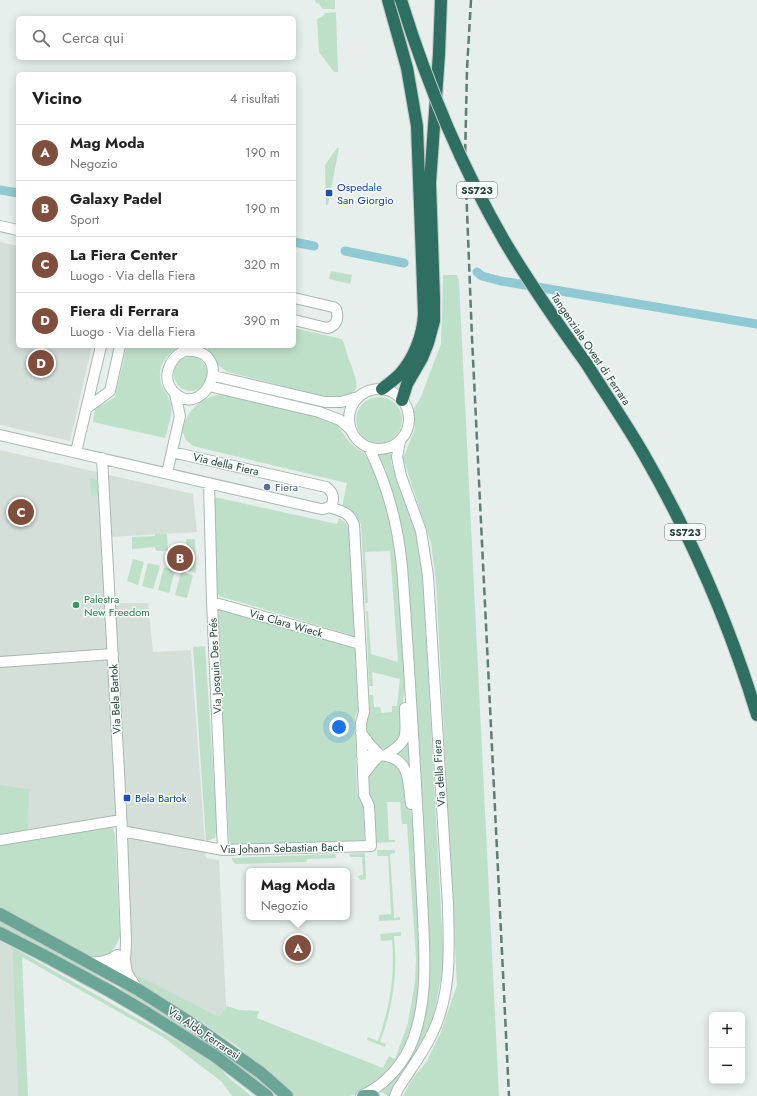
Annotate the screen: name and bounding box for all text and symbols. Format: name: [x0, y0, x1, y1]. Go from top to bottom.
search box: [16, 16, 296, 60]
icon: search: [30, 27, 52, 49]
text: Cerca qui: [62, 27, 124, 49]
text: Vicino: [32, 86, 82, 110]
text: 4 risultati: [230, 89, 280, 108]
text: Mag Moda: [70, 132, 145, 154]
text: A: [40, 143, 50, 162]
text: 190 m: [245, 143, 280, 162]
text: Negozio: [70, 154, 118, 173]
place label: Ospedale San Giorgio: [337, 179, 394, 208]
road number: SS723: [457, 182, 497, 198]
text: Galaxy Padel: [70, 188, 162, 210]
marker: Ospedale San Giorgio: [324, 188, 334, 198]
text: B: [41, 199, 49, 218]
text: 190 m: [245, 199, 280, 218]
text: Sport: [70, 210, 99, 229]
text: La Fiera Center: [70, 244, 178, 266]
text: C: [40, 255, 50, 274]
text: 320 m: [244, 255, 280, 274]
text: Luogo · Via della Fiera: [70, 266, 195, 285]
street label: Tangenziale Ovest di Ferrara: [547, 290, 635, 408]
text: Fiera di Ferrara: [70, 300, 179, 322]
text: D: [40, 311, 50, 330]
text: 390 m: [244, 311, 280, 330]
text: Luogo · Via della Fiera: [70, 322, 195, 341]
pin: D: [28, 348, 54, 378]
street label: Via della Fiera: [191, 449, 261, 479]
place label: Fiera: [275, 479, 298, 495]
marker: Fiera: [262, 482, 272, 492]
pin: C: [8, 497, 34, 527]
road number: SS723: [665, 524, 705, 540]
pin: B: [167, 543, 193, 573]
place label: Palestra New Freedom: [84, 591, 150, 620]
marker: Palestra New Freedom: [71, 600, 81, 610]
street label: Via Clara Wieck: [247, 605, 325, 641]
street label: Via Josquin Des Prés: [204, 617, 226, 714]
street label: Via Bela Bartok: [105, 663, 125, 735]
your location: [329, 717, 349, 737]
street label: Via della Fiera: [429, 739, 449, 807]
place label: Bela Bartok: [135, 790, 187, 806]
marker: Bela Bartok: [122, 793, 132, 803]
street label: Via Johann Sebastian Bach: [220, 839, 344, 857]
popup: [246, 868, 350, 920]
text: Mag Moda: [261, 874, 335, 896]
text: Negozio: [261, 896, 308, 915]
pin: A: [285, 933, 311, 963]
street label: Via Aldo Ferraresi: [165, 1003, 244, 1063]
map controls: [709, 1012, 745, 1084]
button: +: [709, 1012, 745, 1048]
button: −: [709, 1048, 745, 1084]

